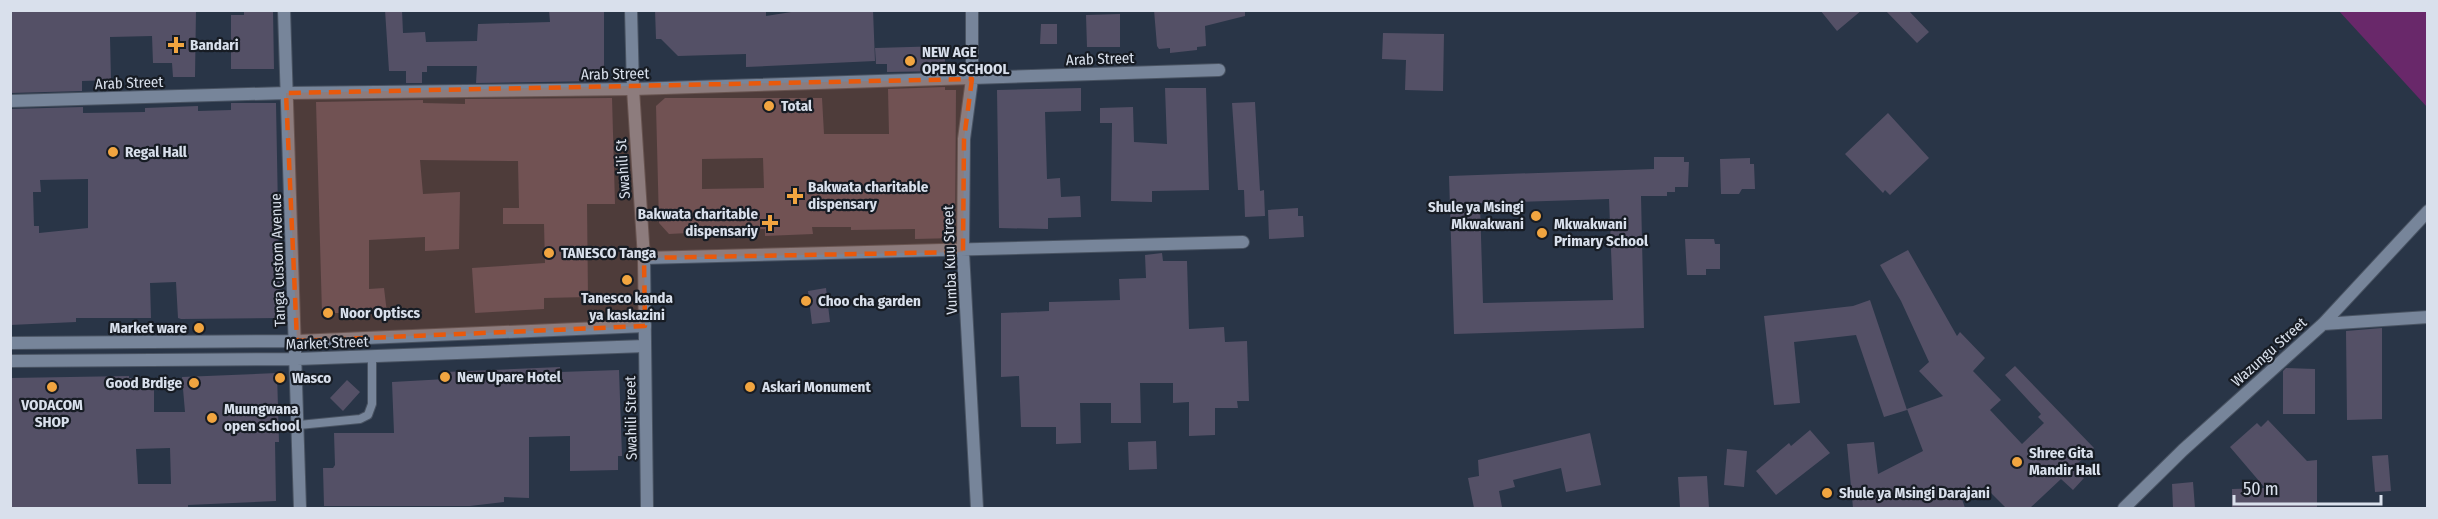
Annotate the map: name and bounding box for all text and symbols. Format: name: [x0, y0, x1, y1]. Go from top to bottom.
marker: Bandari: [167, 36, 185, 54]
place label: Bandari: [190, 36, 239, 54]
place label: NEW AGE OPEN SCHOOL: [922, 43, 1009, 78]
street label: Arab Street: [1066, 49, 1135, 69]
marker: NEW AGE OPEN SCHOOL: [903, 54, 917, 68]
street label: Arab Street: [581, 64, 649, 84]
street label: Arab Street: [95, 73, 164, 93]
place label: Total: [781, 97, 813, 115]
marker: Total: [762, 99, 776, 113]
street label: Swahili St: [612, 138, 634, 199]
place label: Regal Hall: [125, 143, 188, 161]
marker: Regal Hall: [106, 145, 120, 159]
place label: Bakwata charitable dispensary: [808, 178, 929, 213]
marker: Bakwata charitable dispensary: [786, 187, 804, 205]
street label: Tanga Custom Avenue: [267, 193, 289, 327]
place label: Shule ya Msingi Mkwakwani: [1428, 198, 1524, 233]
place label: Bakwata charitable dispensariy: [638, 205, 759, 240]
street label: Vumba Kuu Street: [939, 205, 961, 315]
marker: Shule ya Msingi Mkwakwani: [1529, 209, 1543, 223]
place label: Mkwakwani Primary School: [1554, 215, 1649, 250]
marker: Bakwata charitable dispensariy: [763, 216, 777, 230]
marker: Mkwakwani Primary School: [1535, 226, 1549, 240]
place label: TANESCO Tanga: [561, 244, 657, 262]
marker: TANESCO Tanga: [542, 246, 556, 260]
marker: Tanesco kanda ya kaskazini: [620, 273, 634, 287]
place label: Tanesco kanda ya kaskazini: [581, 289, 673, 324]
place label: Choo cha garden: [818, 292, 921, 310]
marker: Choo cha garden: [799, 294, 813, 308]
place label: Noor Optiscs: [340, 304, 420, 322]
marker: Noor Optiscs: [321, 306, 335, 320]
street label: Wazungu Street: [2228, 314, 2310, 390]
place label: Market ware: [110, 319, 187, 337]
marker: Market ware: [192, 321, 206, 335]
street label: Market Street: [285, 333, 369, 353]
place label: New Upare Hotel: [457, 368, 562, 386]
place label: Wasco: [292, 369, 331, 387]
marker: New Upare Hotel: [438, 370, 452, 384]
marker: Wasco: [273, 371, 287, 385]
place label: Good Brdige: [106, 374, 182, 392]
marker: Good Brdige: [187, 376, 201, 390]
street label: Swahili Street: [621, 376, 641, 460]
place label: Askari Monument: [761, 378, 871, 396]
marker: VODACOM SHOP: [45, 380, 59, 394]
marker: Askari Monument: [743, 380, 757, 394]
place label: VODACOM SHOP: [20, 396, 83, 431]
place label: Muungwana open school: [224, 400, 301, 435]
marker: Muungwana open school: [205, 411, 219, 425]
place label: Shree Gita Mandir Hall: [2029, 444, 2101, 479]
marker: Shree Gita Mandir Hall: [2010, 455, 2024, 469]
scale bar: [2234, 468, 2381, 506]
text: 50 m: [2243, 478, 2279, 500]
place label: Shule ya Msingi Darajani: [1839, 484, 1990, 502]
marker: Shule ya Msingi Darajani: [1820, 486, 1834, 500]

